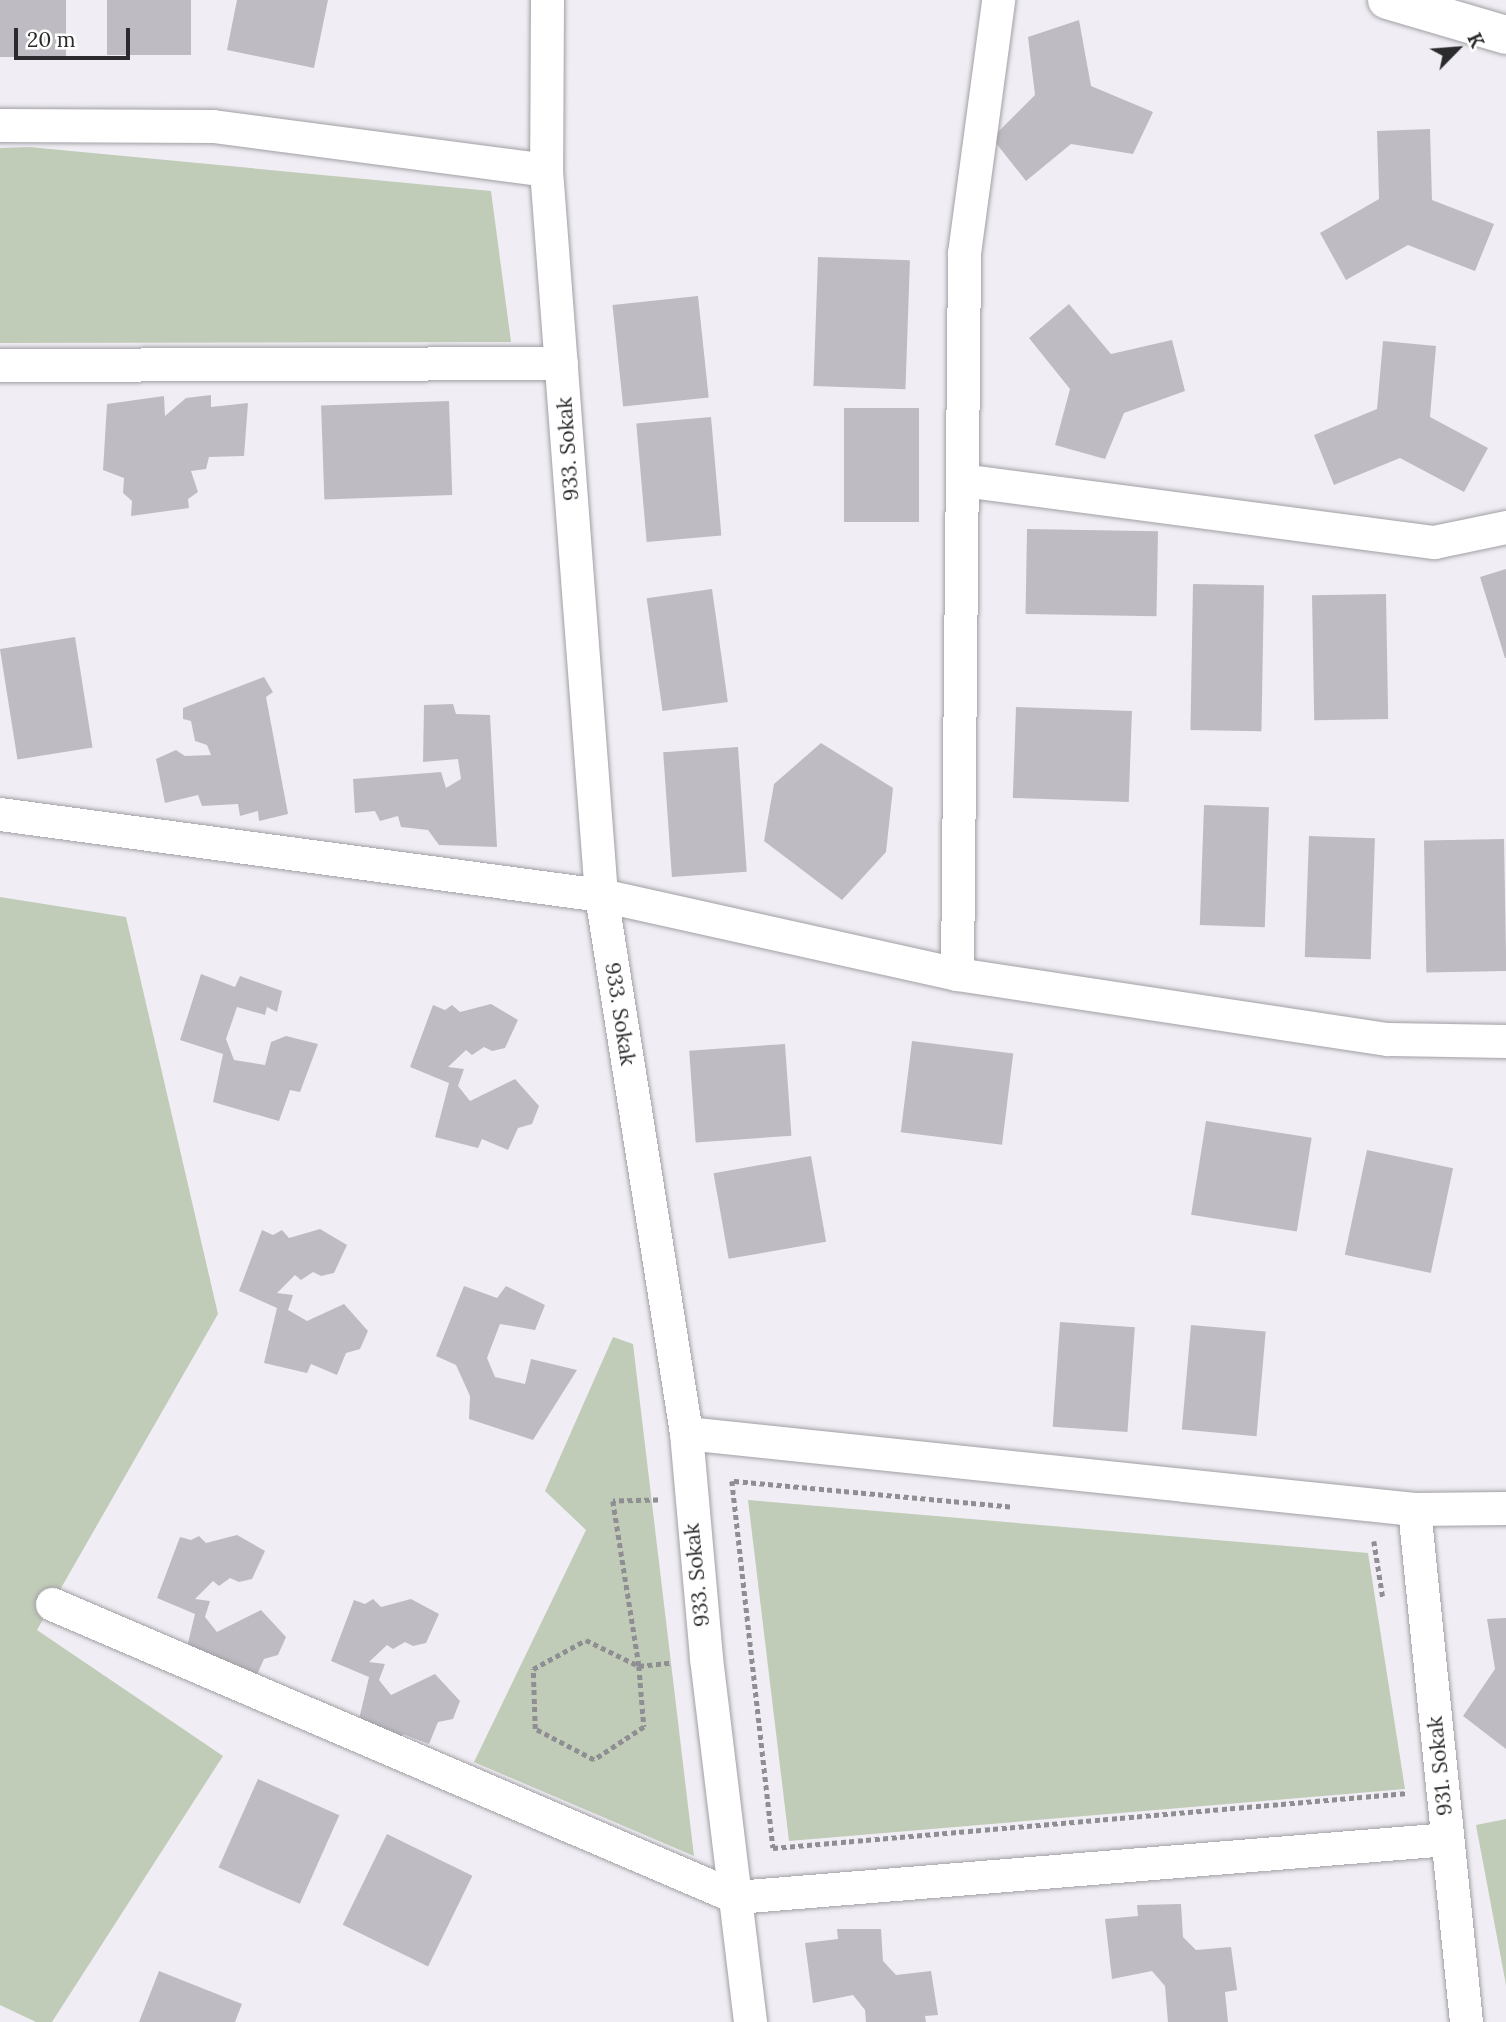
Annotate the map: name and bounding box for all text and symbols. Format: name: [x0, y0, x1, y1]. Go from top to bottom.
scale bar: [18, 14, 133, 58]
north arrow: [1422, 14, 1492, 84]
text: 20 m: [27, 26, 76, 53]
text: K: [1462, 29, 1490, 51]
street label: 933. Sokak: [552, 396, 584, 502]
street label: 933. Sokak: [599, 961, 641, 1067]
street label: 933. Sokak: [679, 1522, 715, 1628]
street label: 931. Sokak: [1422, 1715, 1458, 1817]

